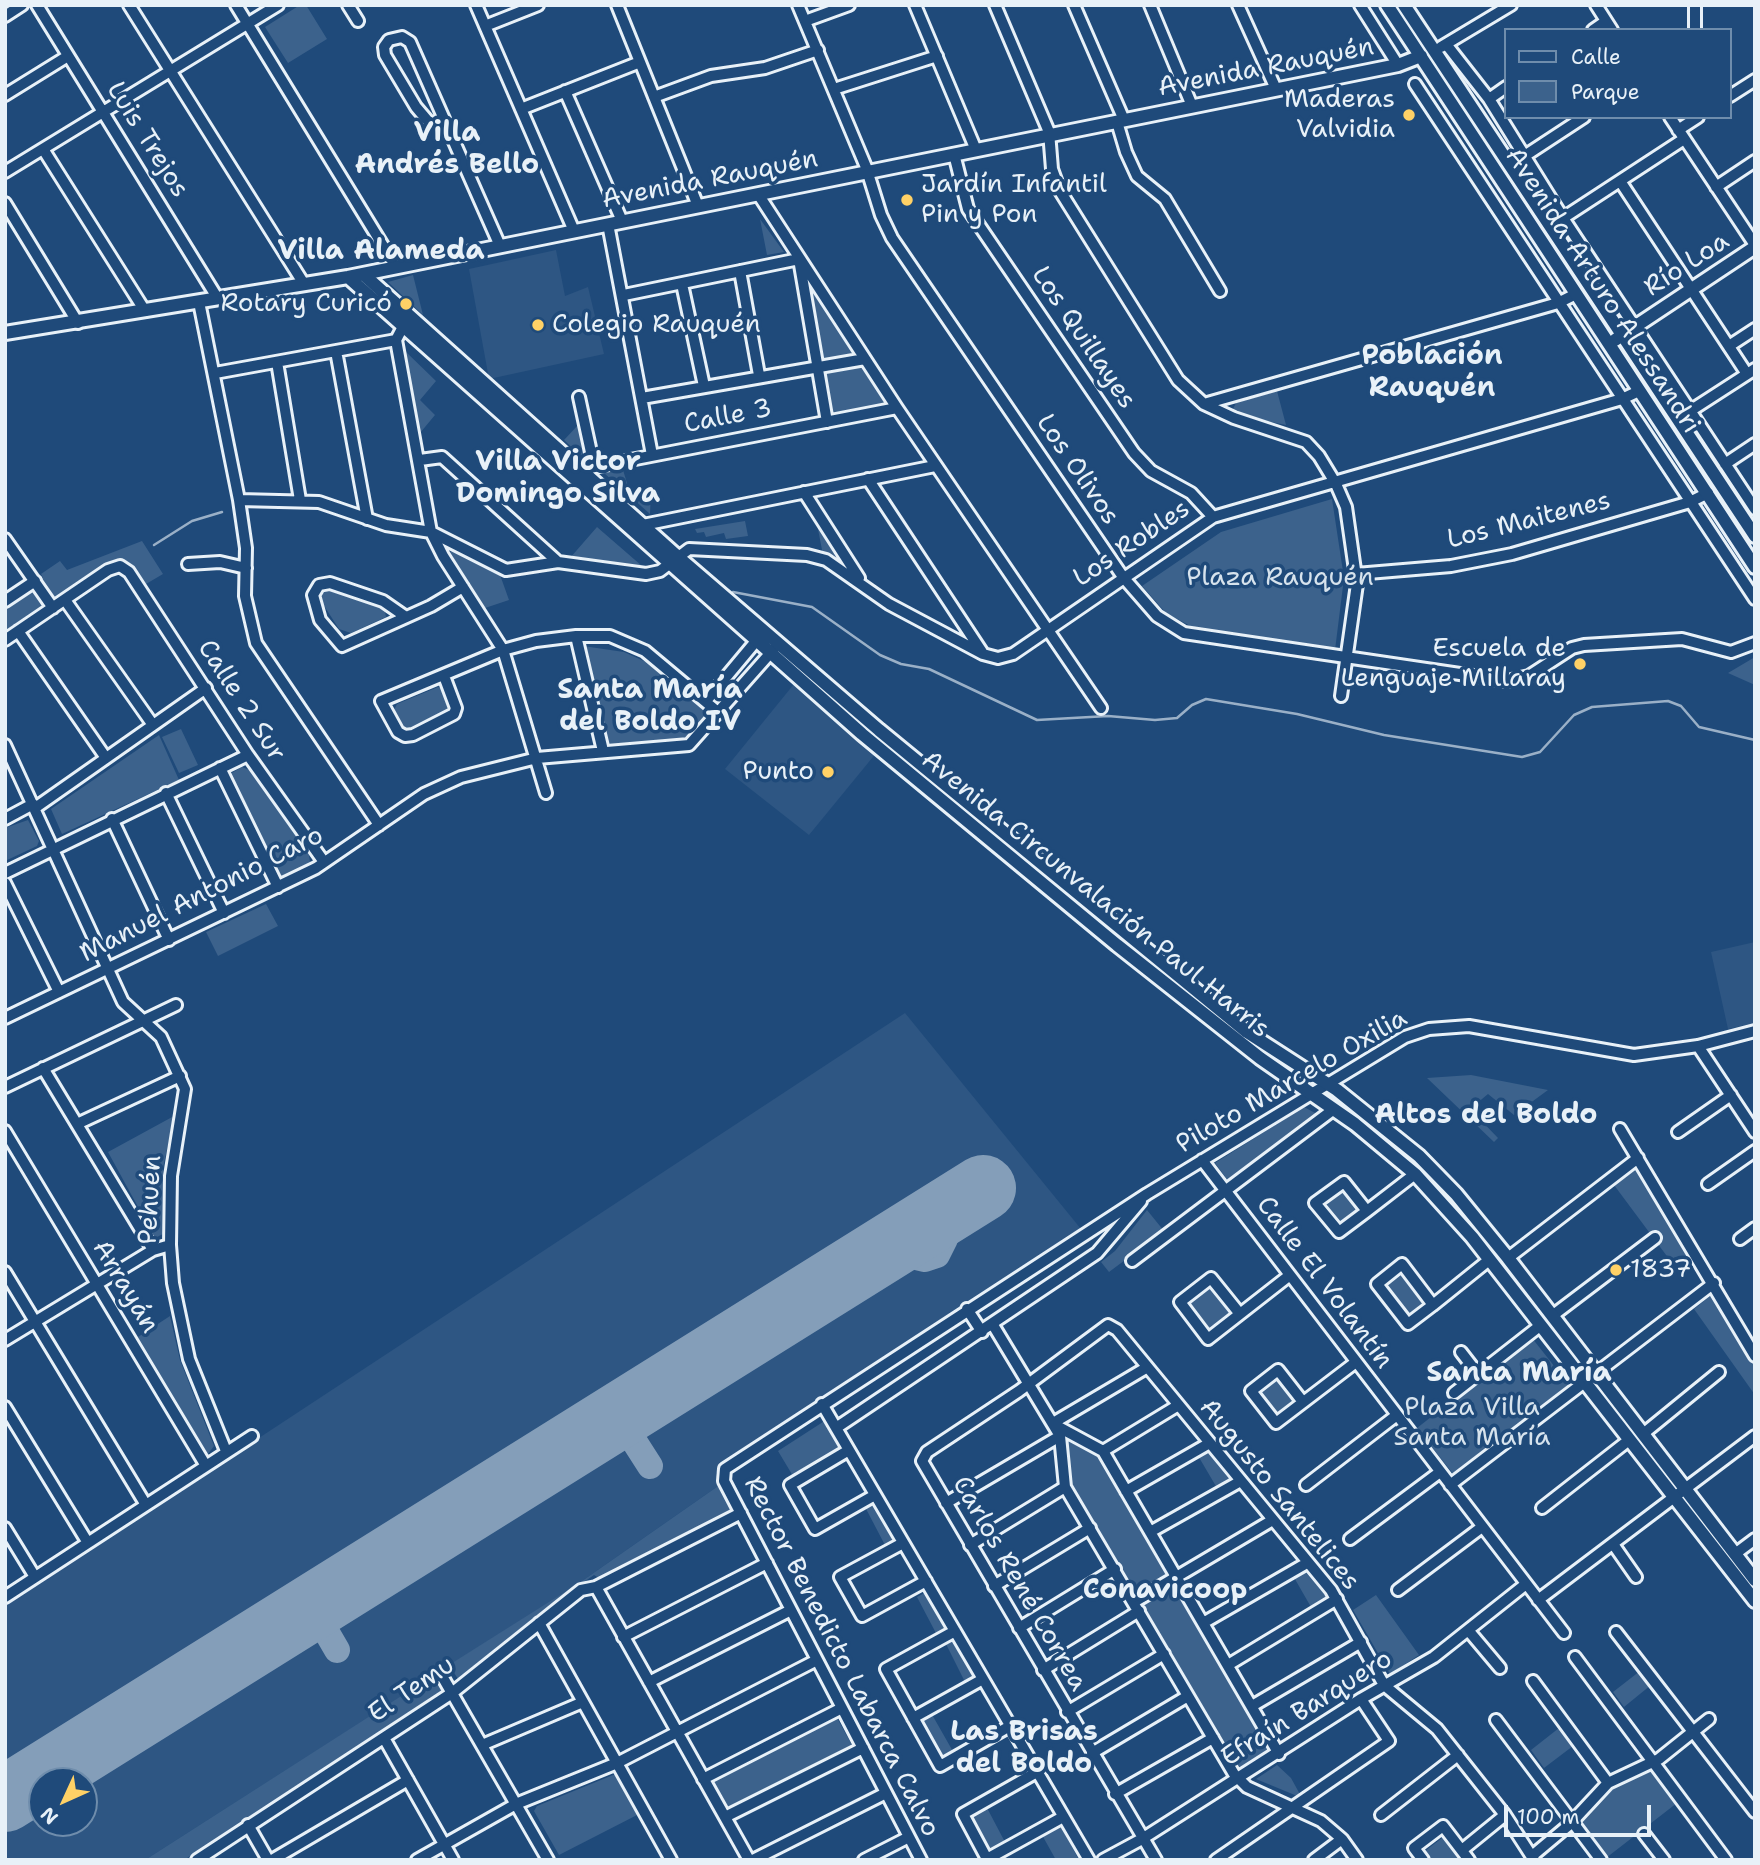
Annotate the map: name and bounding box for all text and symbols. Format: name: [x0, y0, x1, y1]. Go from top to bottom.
legend: [1504, 28, 1732, 119]
street label: Avenida Rauquén: [1155, 32, 1377, 104]
text: Calle: [1571, 43, 1621, 71]
street label: Luis Trejos: [99, 76, 195, 204]
text: Parque: [1571, 78, 1640, 106]
place label: Maderas Valvidia: [1284, 84, 1395, 146]
marker: Maderas Valvidia: [1401, 107, 1417, 123]
district label: Villa Andrés Bello: [355, 117, 539, 183]
street label: Avenida Arturo Alessandri: [1498, 142, 1706, 440]
street label: Avenida Rauquén: [599, 144, 821, 216]
place label: Jardín Infantil Pin y Pon: [921, 169, 1107, 230]
marker: Jardín Infantil Pin y Pon: [899, 192, 915, 208]
street label: Río Loa: [1639, 226, 1735, 304]
district label: Villa Alameda: [277, 235, 485, 269]
street label: Los Quillayes: [1024, 261, 1142, 415]
place label: Rotary Curicó: [221, 288, 392, 320]
marker: Rotary Curicó: [398, 296, 414, 312]
place label: Colegio Rauquén: [552, 309, 761, 341]
marker: Colegio Rauquén: [530, 317, 546, 333]
district label: Población Rauquén: [1361, 340, 1503, 406]
street label: Calle 3: [681, 393, 775, 441]
street label: Los Olivos: [1029, 409, 1125, 531]
district label: Villa Victor Domingo Silva: [456, 446, 660, 512]
street label: Los Maitenes: [1444, 486, 1614, 556]
street label: Los Robles: [1068, 494, 1196, 594]
park label: Plaza Rauquén: [1186, 562, 1374, 594]
place label: Escuela de Lenguaje Millaray: [1341, 633, 1566, 694]
street label: Calle 2 Sur: [190, 634, 292, 768]
marker: Escuela de Lenguaje Millaray: [1572, 656, 1588, 672]
district label: Santa María del Boldo IV: [557, 674, 743, 740]
street label: Avenida Circunvalación Paul Harris: [915, 745, 1275, 1045]
place label: Punto: [743, 756, 814, 788]
marker: Punto: [820, 764, 836, 780]
street label: Manuel Antonio Caro: [75, 820, 329, 970]
street label: Piloto Marcelo Oxilia: [1171, 1003, 1413, 1161]
district label: Altos del Boldo: [1375, 1099, 1597, 1133]
street label: Pehuén: [133, 1155, 169, 1245]
street label: Calle El Volantín: [1249, 1191, 1399, 1375]
street label: Arrayán: [85, 1235, 165, 1339]
place label: 1837: [1630, 1254, 1691, 1286]
marker: 1837: [1608, 1262, 1624, 1278]
district label: Santa María: [1426, 1357, 1612, 1391]
park label: Plaza Villa Santa María: [1394, 1392, 1550, 1454]
street label: Augusto Santelices: [1192, 1393, 1366, 1597]
street label: Carlos René Correa: [945, 1471, 1093, 1697]
street label: Rector Benedicto Labarca Calvo: [736, 1472, 946, 1842]
district label: Conavicoop: [1083, 1574, 1247, 1608]
street label: Efraín Barquero: [1216, 1644, 1398, 1774]
street label: El Temu: [363, 1650, 461, 1730]
district label: Las Brisas del Boldo: [950, 1716, 1098, 1782]
north arrow: [28, 1767, 98, 1837]
scale bar: [1508, 1792, 1655, 1836]
text: N: [35, 1802, 63, 1830]
text: 100 m: [1517, 1803, 1580, 1831]

